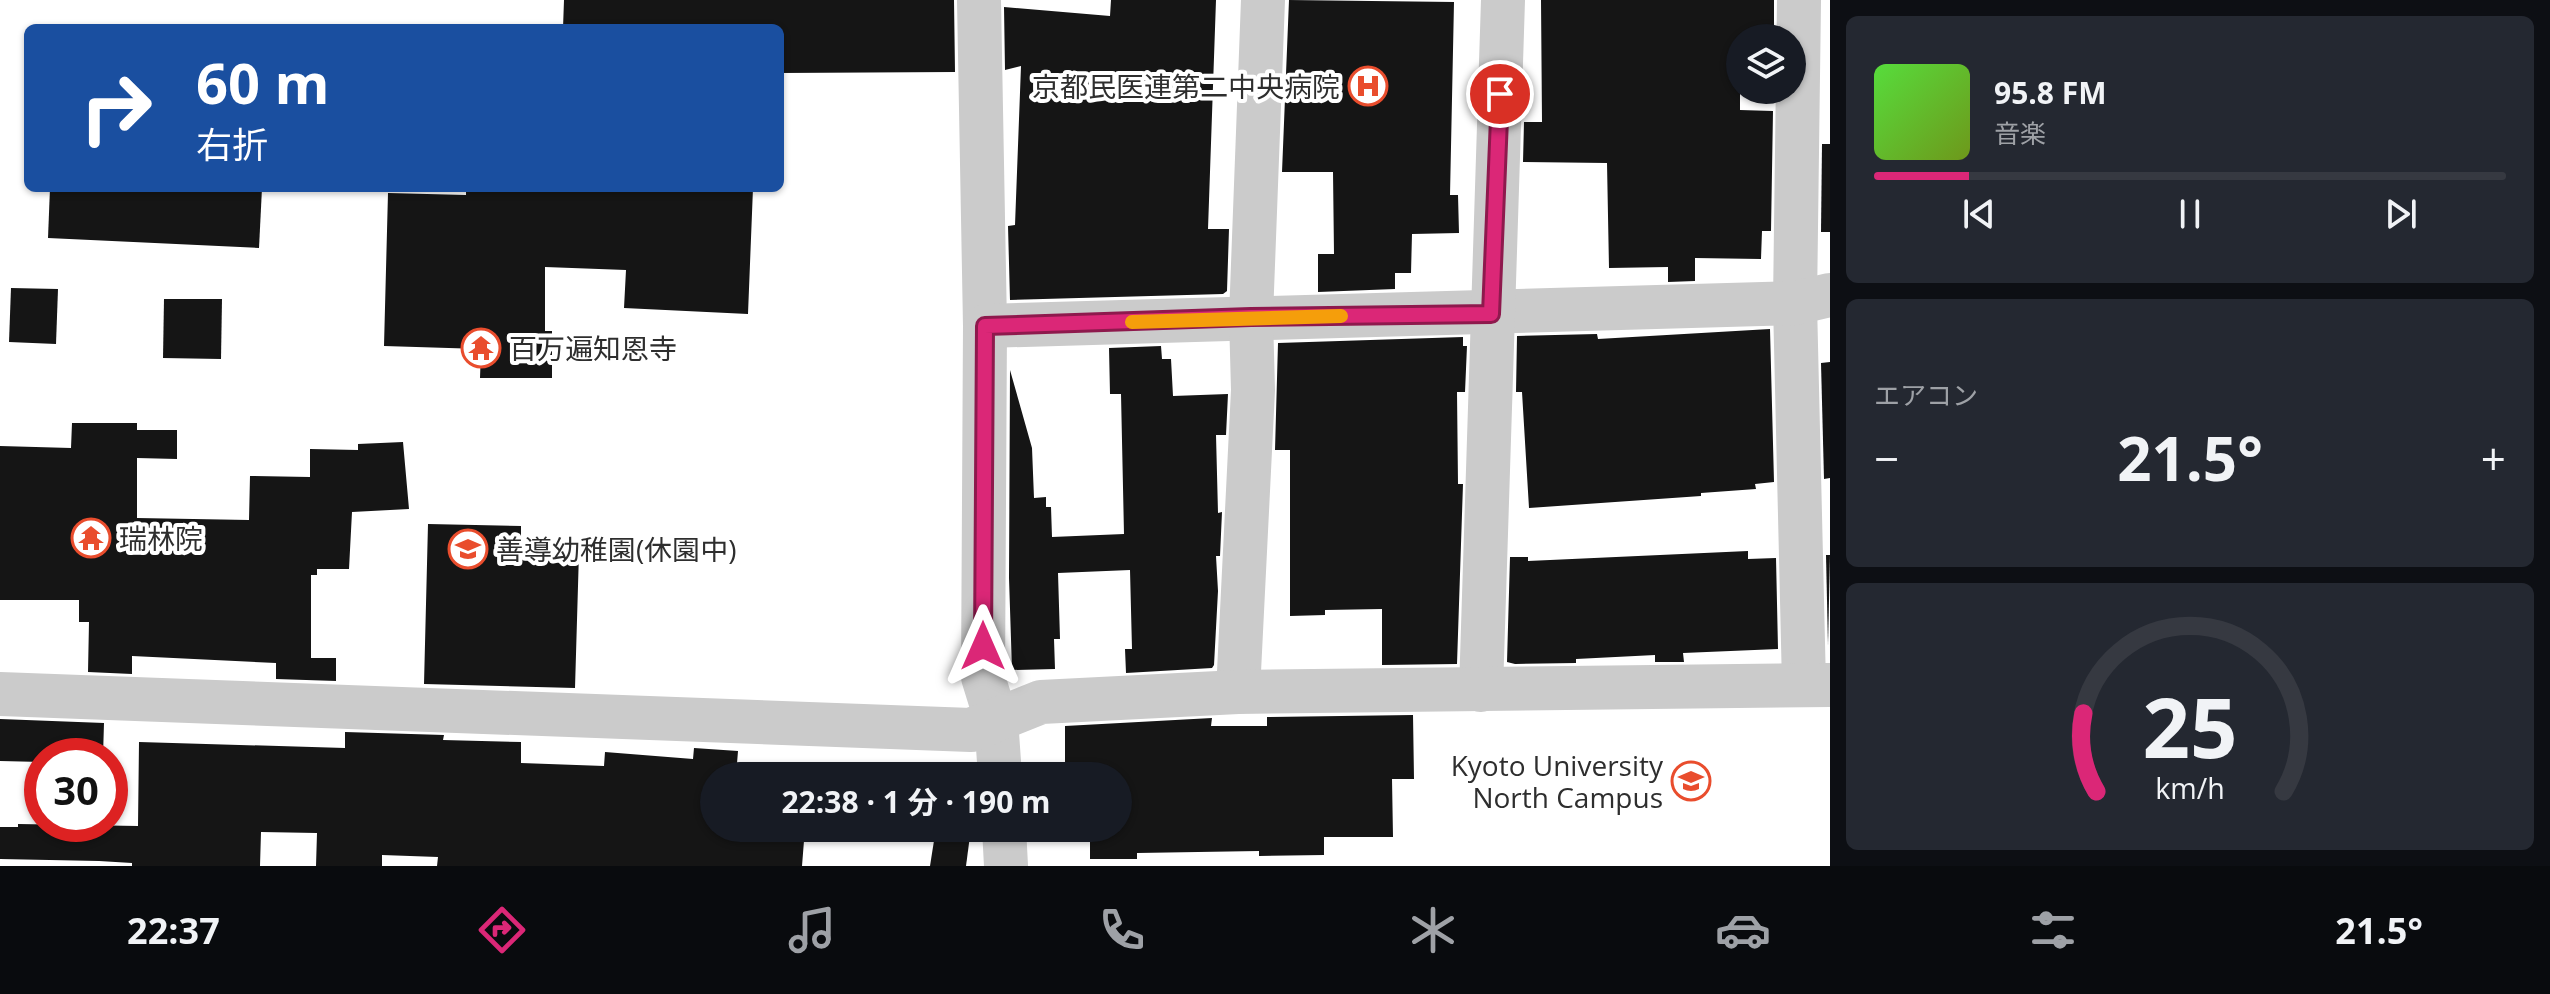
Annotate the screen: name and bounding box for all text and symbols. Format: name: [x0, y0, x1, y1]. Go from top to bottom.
map controls: [1726, 24, 1806, 104]
button: layers: [1726, 24, 1806, 104]
text: 60 m: [196, 44, 330, 120]
icon: right: [64, 56, 168, 160]
pin: [1466, 60, 1534, 128]
hospital icon: 京都民医連第二中央病院: [1347, 65, 1389, 107]
place label: 京都民医連第二中央病院: [1032, 67, 1340, 105]
icon: arrive: [1478, 72, 1522, 116]
text: 95.8 FM: [1994, 72, 2107, 113]
text: 音楽: [1994, 115, 2046, 151]
text: 右折: [196, 120, 268, 169]
icon: previous: [1957, 192, 2001, 236]
icon: pause: [2168, 192, 2212, 236]
icon: next: [2379, 192, 2423, 236]
temple icon: 百万遍知恩寺: [460, 327, 502, 369]
place label: 百万遍知恩寺: [509, 329, 677, 367]
text: エアコン: [1874, 377, 1978, 413]
text: 21.5°: [2117, 417, 2263, 499]
text: −: [1874, 428, 1899, 488]
text: +: [2481, 428, 2506, 488]
temple icon: 瑞林院: [70, 517, 112, 559]
place label: 瑞林院: [119, 519, 203, 557]
school or university icon: 善導幼稚園(休園中): [447, 528, 489, 570]
place label: 善導幼稚園(休園中): [496, 530, 737, 568]
position arrow: [941, 604, 1025, 688]
text: 25: [2142, 669, 2238, 782]
speed limit sign: 30: [24, 738, 128, 842]
place label: Kyoto University North Campus: [1451, 746, 1664, 816]
school or university icon: Kyoto University North Campus: [1670, 760, 1712, 802]
text: km/h: [2155, 769, 2225, 808]
text: 22:38 · 1 分 · 190 m: [781, 781, 1051, 822]
icon: directions: [474, 902, 530, 958]
icon: music: [784, 902, 840, 958]
icon: phone: [1094, 902, 1150, 958]
icon: climate: [1405, 902, 1461, 958]
icon: car: [1715, 902, 1771, 958]
icon: filters: [2025, 902, 2081, 958]
text: 22:37: [127, 906, 220, 955]
text: 21.5°: [2335, 906, 2423, 955]

